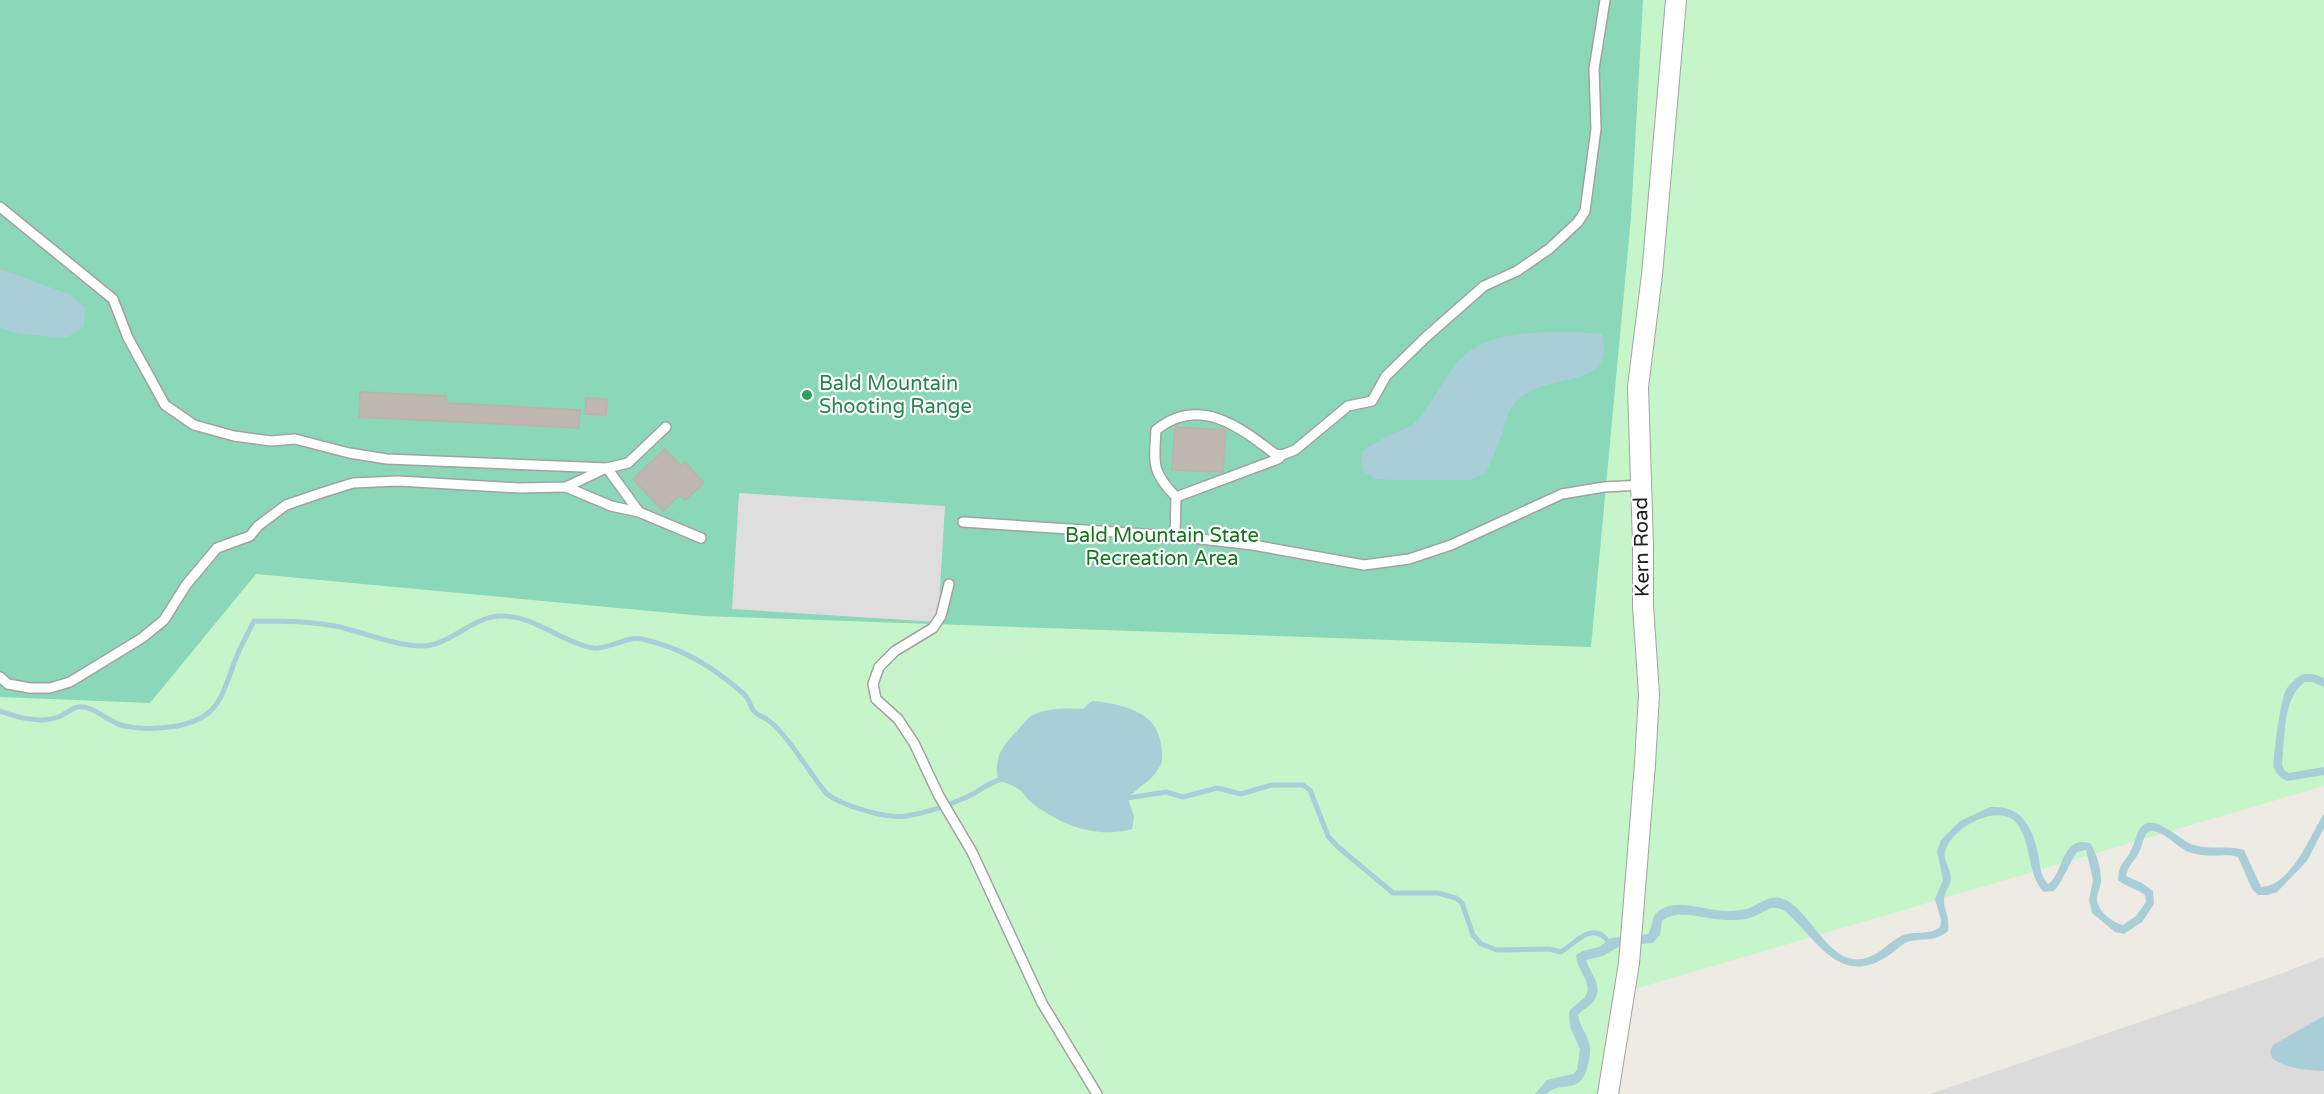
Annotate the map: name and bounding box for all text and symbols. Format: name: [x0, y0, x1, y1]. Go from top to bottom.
place label: Bald Mountain Shooting Range: [819, 372, 972, 419]
marker: Bald Mountain Shooting Range: [800, 388, 814, 402]
street label: Kern Road: [1629, 497, 1655, 597]
park label: Bald Mountain State Recreation Area: [1065, 524, 1259, 571]

